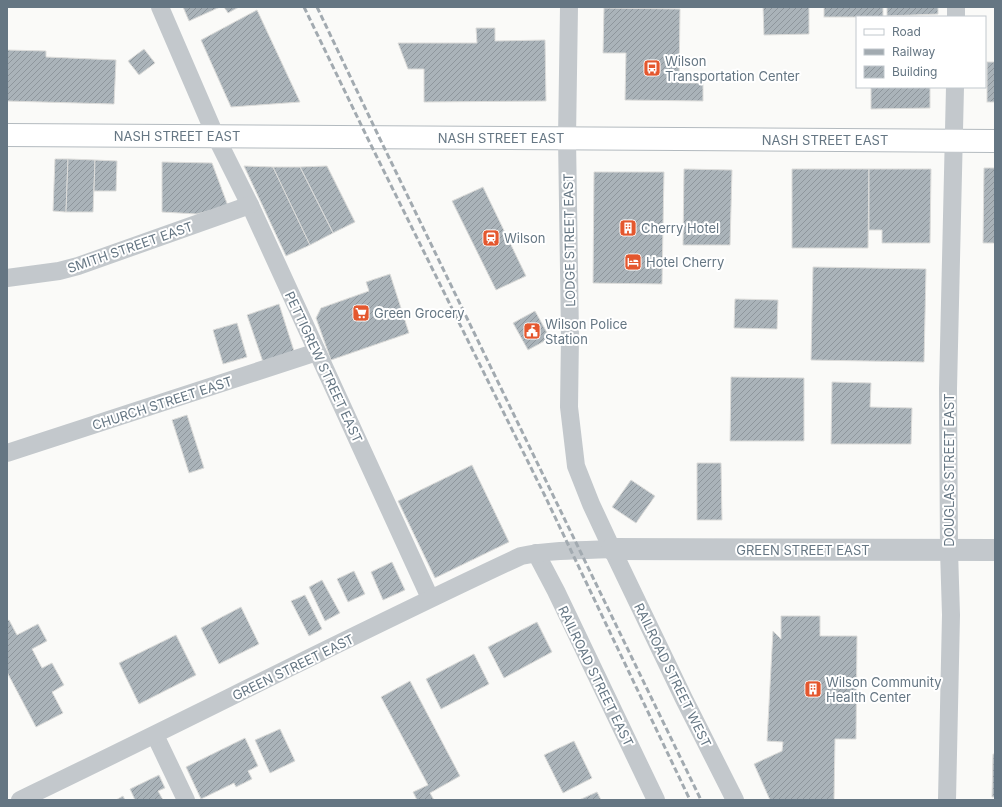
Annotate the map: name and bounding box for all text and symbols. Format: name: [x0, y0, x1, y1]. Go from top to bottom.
legend: [856, 16, 986, 88]
text: Road: [892, 24, 921, 39]
text: Railway: [892, 44, 936, 59]
place label: Wilson Transportation Center: [665, 53, 800, 84]
bus stop icon: Wilson Transportation Center: [642, 58, 662, 78]
text: Building: [892, 64, 937, 79]
street label: NASH STREET EAST: [114, 128, 240, 144]
street label: NASH STREET EAST: [438, 130, 564, 146]
street label: NASH STREET EAST: [762, 132, 888, 148]
street label: LODGE STREET EAST: [560, 173, 578, 307]
street label: SMITH STREET EAST: [65, 218, 195, 276]
building icon: Cherry Hotel: [618, 218, 638, 238]
place label: Cherry Hotel: [641, 220, 719, 236]
station icon: Wilson: [481, 228, 501, 248]
place label: Wilson: [504, 230, 545, 246]
hotel icon: Hotel Cherry: [623, 252, 643, 272]
place label: Hotel Cherry: [646, 254, 724, 270]
street label: PETTIGREW STREET EAST: [282, 289, 366, 445]
supermarket icon: Green Grocery: [351, 303, 371, 323]
place label: Green Grocery: [374, 305, 464, 321]
place label: Wilson Police Station: [545, 316, 627, 347]
public building icon: Wilson Police Station: [522, 321, 542, 341]
street label: CHURCH STREET EAST: [90, 373, 234, 433]
street label: DOUGLAS STREET EAST: [941, 393, 957, 547]
street label: GREEN STREET EAST: [736, 542, 870, 558]
street label: RAILROAD STREET WEST: [631, 600, 715, 750]
street label: RAILROAD STREET EAST: [555, 603, 637, 749]
street label: GREEN STREET EAST: [230, 631, 356, 703]
place label: Wilson Community Health Center: [826, 674, 942, 705]
building icon: Wilson Community Health Center: [803, 679, 823, 699]

